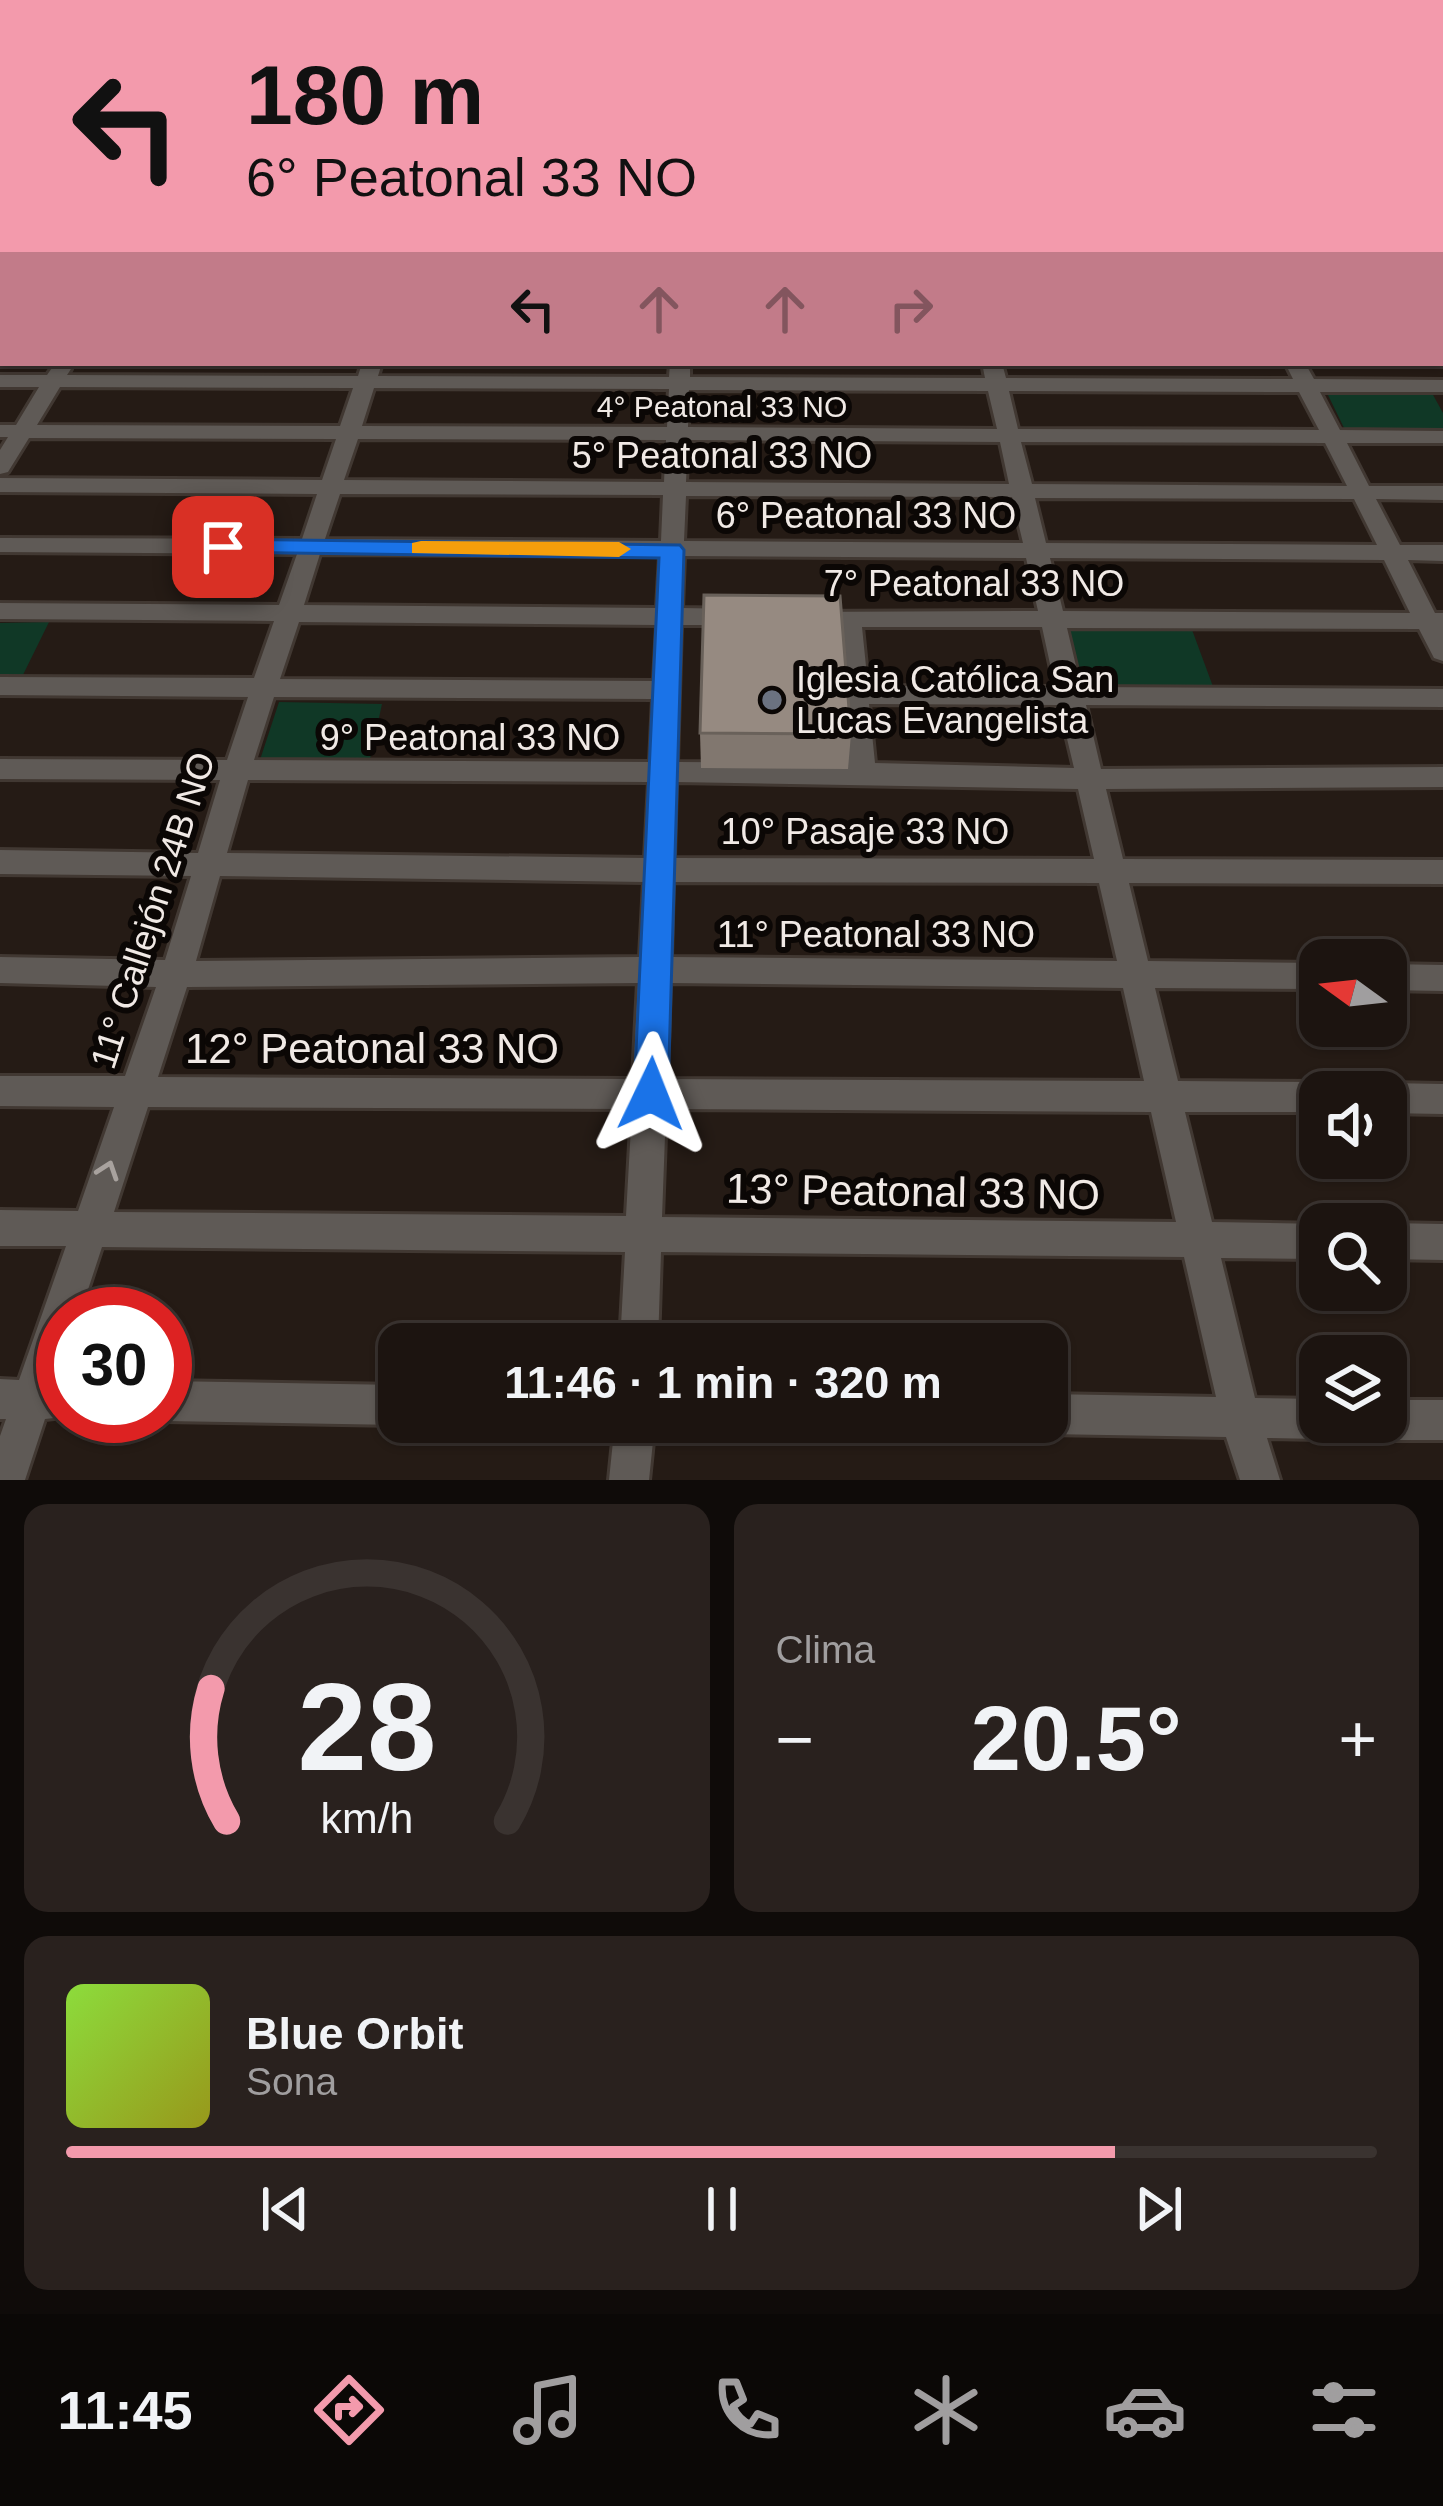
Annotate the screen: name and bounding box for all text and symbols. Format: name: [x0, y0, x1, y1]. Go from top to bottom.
icon: left: [48, 48, 204, 204]
text: 180 m: [246, 48, 484, 142]
text: 6° Peatonal 33 NO: [246, 147, 697, 207]
icon: left: [500, 276, 566, 342]
icon: ahead: [626, 276, 692, 342]
icon: ahead: [752, 276, 818, 342]
icon: right: [878, 276, 944, 342]
street label: 4° Peatonal 33 NO: [597, 390, 847, 423]
street label: 5° Peatonal 33 NO: [572, 435, 872, 476]
street label: 6° Peatonal 33 NO: [716, 495, 1016, 536]
pin: [172, 496, 274, 598]
icon: arrive: [190, 514, 256, 580]
street label: 7° Peatonal 33 NO: [824, 563, 1124, 604]
place label: Iglesia Católica San Lucas Evangelista: [796, 659, 1114, 741]
marker: Iglesia Católica San Lucas Evangelista: [759, 687, 785, 713]
street label: 9° Peatonal 33 NO: [320, 717, 620, 758]
street label: 11° Callejón 24B NO: [82, 747, 223, 1073]
street label: 10° Pasaje 33 NO: [721, 811, 1009, 852]
street label: 11° Peatonal 33 NO: [717, 914, 1035, 955]
north arrow: [1299, 939, 1407, 1047]
map controls: [1299, 939, 1407, 1443]
street label: 12° Peatonal 33 NO: [185, 1025, 559, 1072]
position arrow: [588, 1031, 714, 1157]
button: sound: [1299, 1071, 1407, 1179]
one-way arrow: [94, 1161, 118, 1182]
street label: 13° Peatonal 33 NO: [726, 1165, 1100, 1218]
button: search: [1299, 1203, 1407, 1311]
speed limit sign: 30: [36, 1287, 192, 1443]
button: layers: [1299, 1335, 1407, 1443]
text: 11:46 · 1 min · 320 m: [504, 1357, 942, 1408]
text: Clima: [776, 1628, 875, 1671]
text: 28: [297, 1657, 436, 1796]
text: 20.5°: [971, 1689, 1182, 1789]
text: −: [776, 1702, 814, 1776]
text: +: [1338, 1702, 1377, 1776]
text: km/h: [320, 1794, 413, 1842]
text: Blue Orbit: [246, 2008, 464, 2059]
text: Sona: [246, 2060, 337, 2103]
icon: previous: [252, 2176, 318, 2242]
icon: pause: [689, 2176, 755, 2242]
icon: next: [1126, 2176, 1192, 2242]
icon: directions: [307, 2368, 391, 2452]
icon: music: [506, 2368, 590, 2452]
icon: phone: [705, 2368, 789, 2452]
icon: climate: [904, 2368, 988, 2452]
icon: car: [1103, 2368, 1187, 2452]
icon: filters: [1302, 2368, 1386, 2452]
text: 11:45: [57, 2380, 193, 2440]

